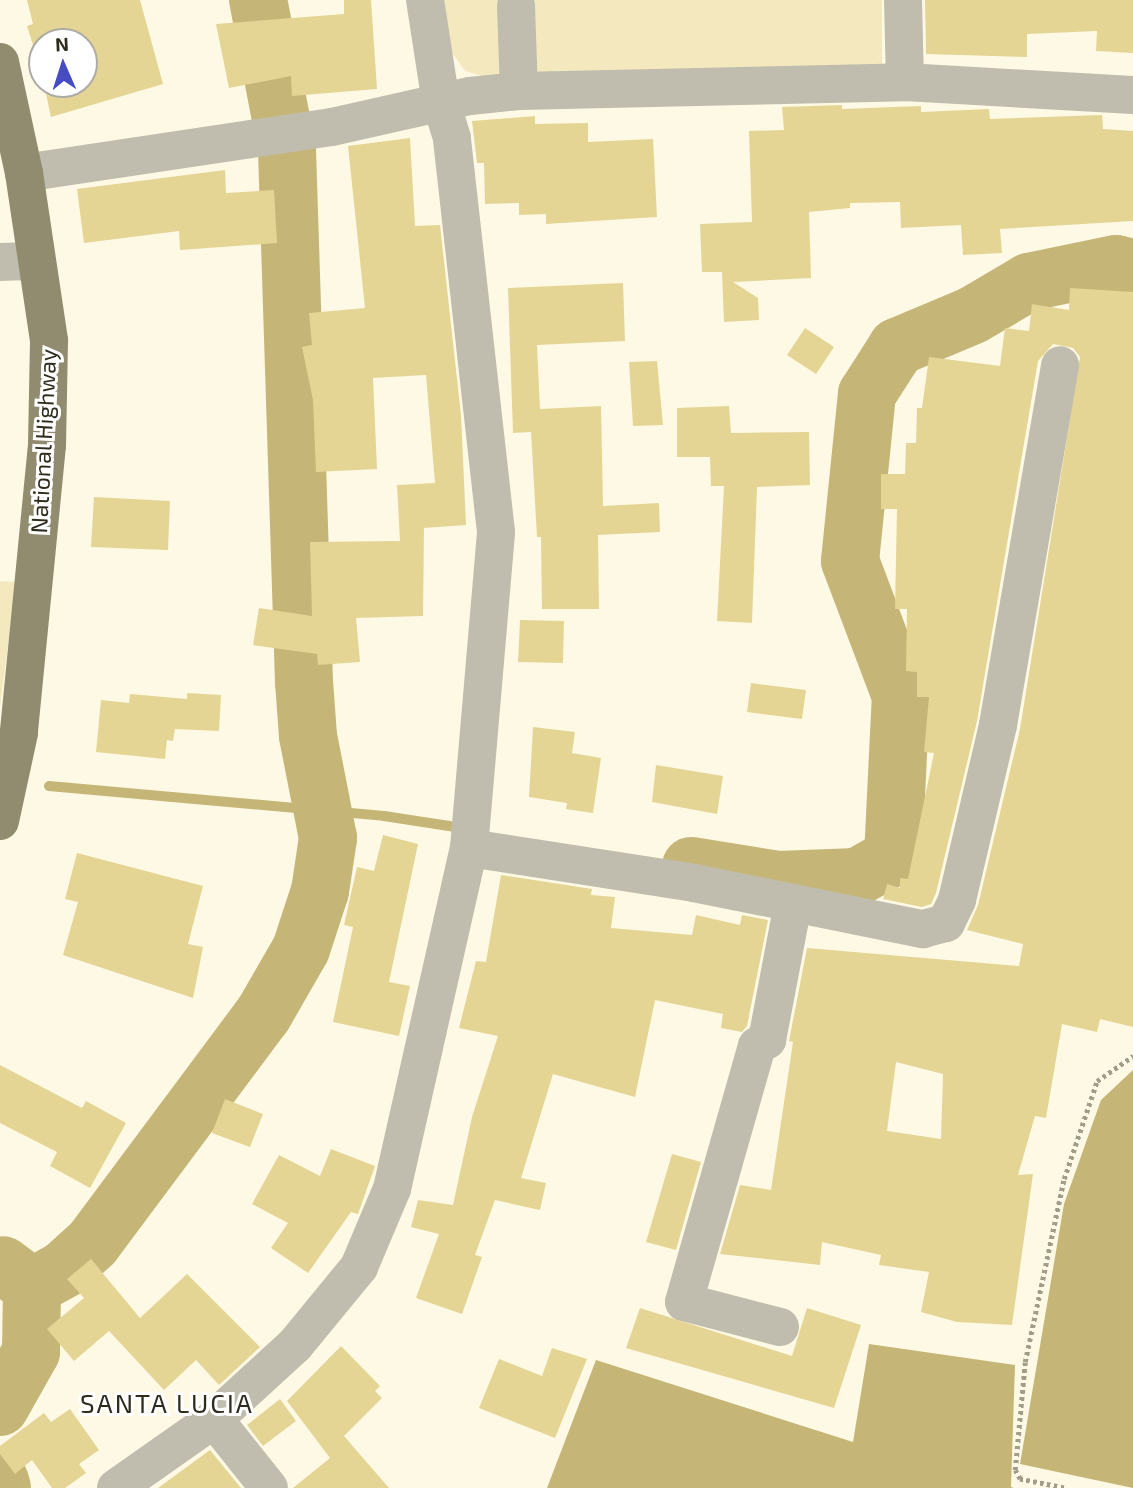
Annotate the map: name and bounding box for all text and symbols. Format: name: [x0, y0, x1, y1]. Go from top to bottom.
north arrow: [28, 28, 98, 98]
text: N: [55, 32, 69, 55]
street label: National Highway: [24, 348, 62, 534]
district label: SANTA LUCIA: [81, 1387, 253, 1419]

